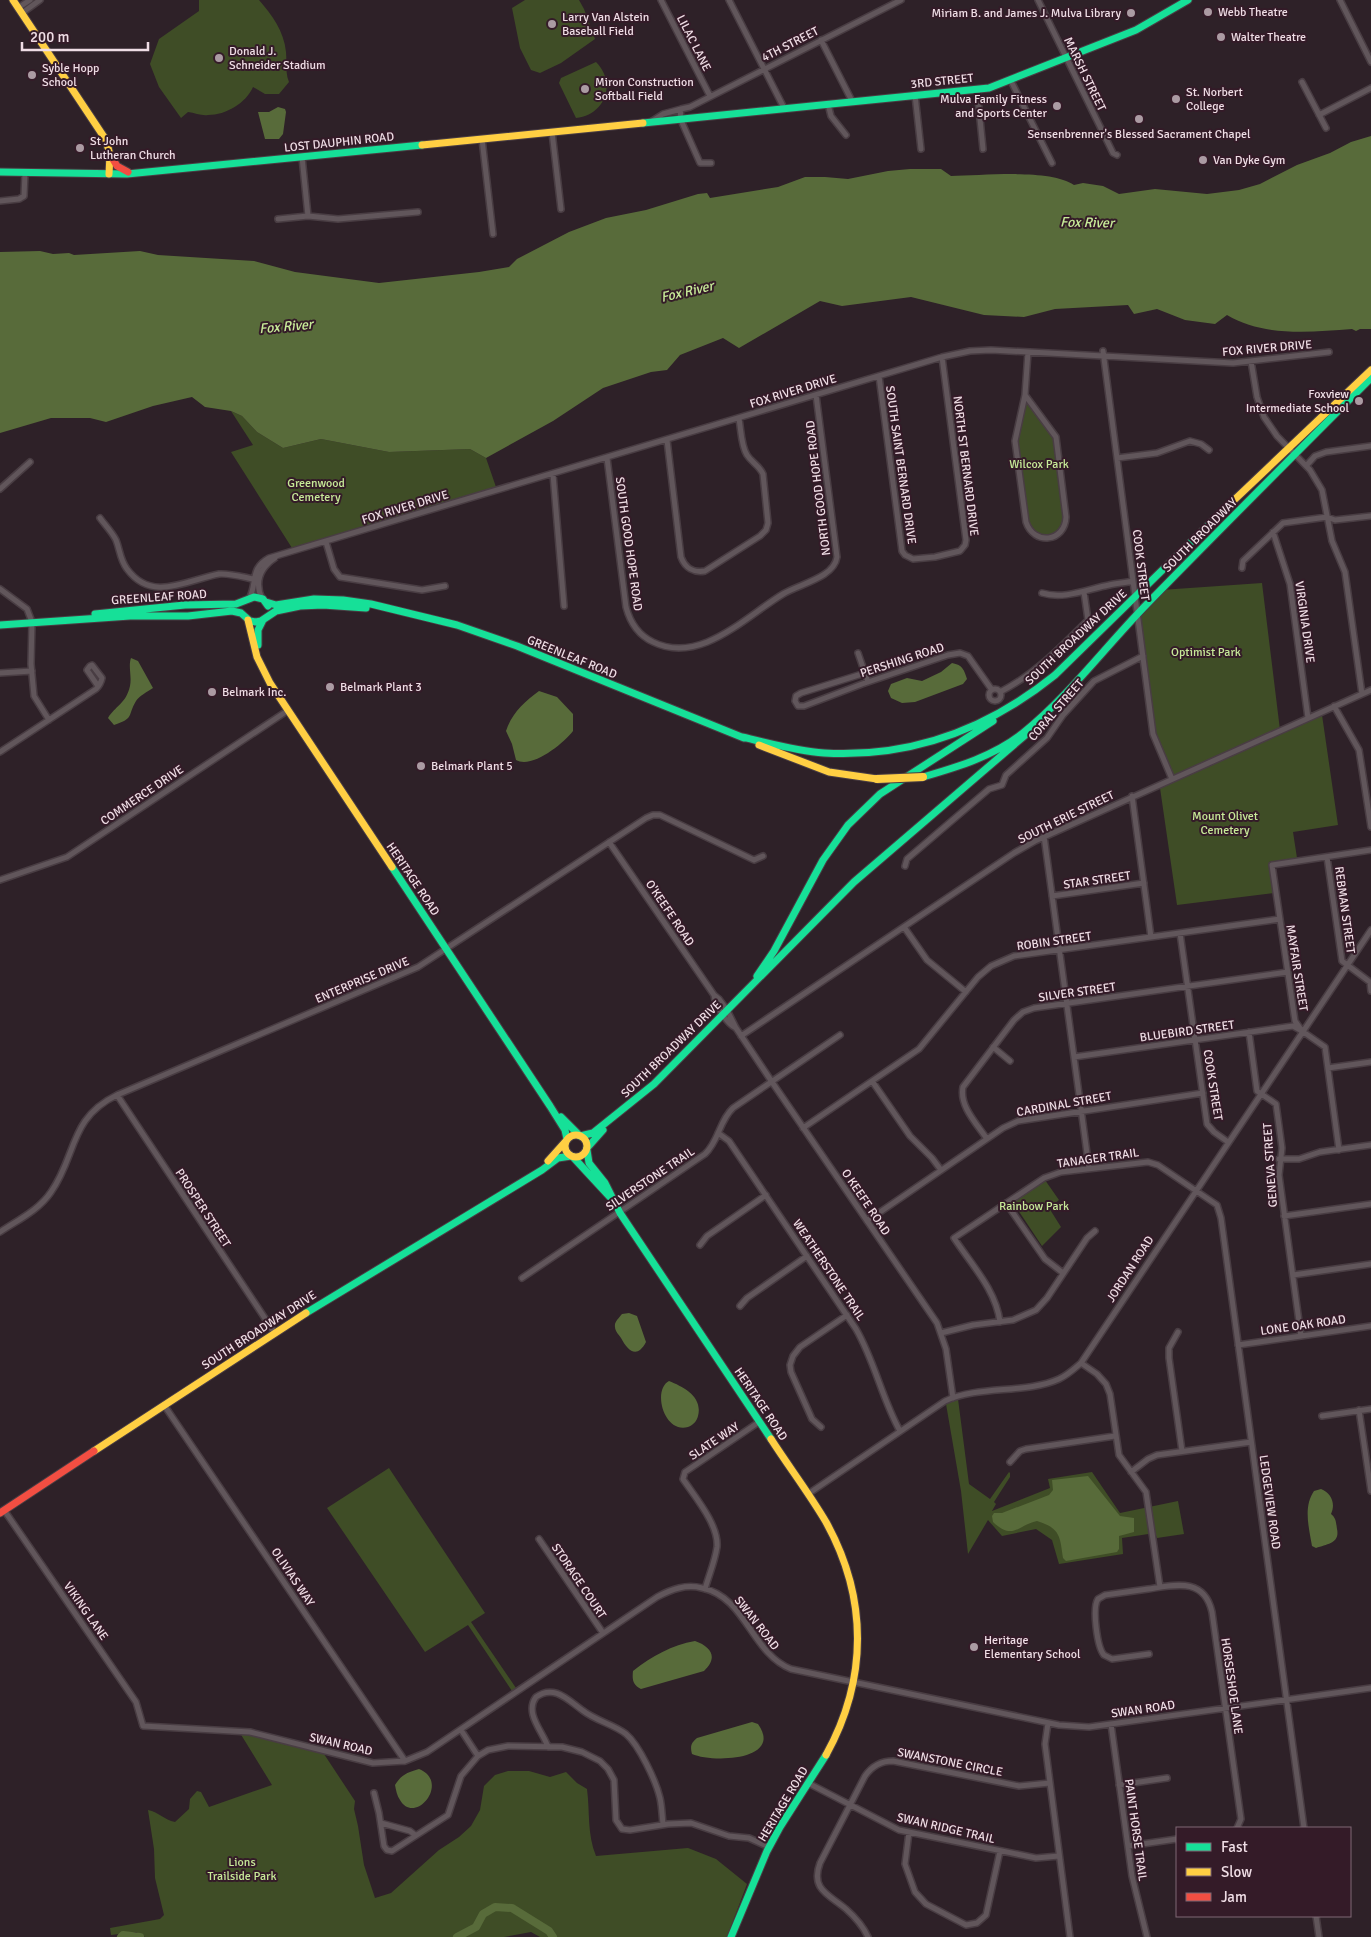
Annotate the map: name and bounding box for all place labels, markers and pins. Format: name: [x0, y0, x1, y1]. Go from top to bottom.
place label: Webb Theatre: [1218, 5, 1288, 20]
place label: Miriam B. and James J. Mulva Library: [932, 6, 1121, 21]
marker: Webb Theatre: [1202, 6, 1214, 18]
marker: Miriam B. and James J. Mulva Library: [1125, 7, 1137, 19]
place label: Larry Van Alstein Baseball Field: [562, 10, 649, 39]
marker: Larry Van Alstein Baseball Field: [546, 18, 558, 30]
place label: Walter Theatre: [1231, 30, 1306, 45]
marker: Walter Theatre: [1215, 31, 1227, 43]
place label: Donald J. Schneider Stadium: [229, 44, 326, 73]
marker: Donald J. Schneider Stadium: [213, 52, 225, 64]
place label: Syble Hopp School: [42, 61, 99, 90]
marker: Syble Hopp School: [26, 69, 38, 81]
place label: Miron Construction Softball Field: [595, 75, 694, 104]
marker: Miron Construction Softball Field: [579, 83, 591, 95]
place label: St. Norbert College: [1186, 85, 1243, 114]
place label: Mulva Family Fitness and Sports Center: [940, 92, 1048, 121]
marker: St. Norbert College: [1170, 93, 1182, 105]
marker: Mulva Family Fitness and Sports Center: [1051, 100, 1063, 112]
marker: Sensenbrenner's Blessed Sacrament Chapel: [1133, 113, 1145, 125]
place label: Sensenbrenner's Blessed Sacrament Chapel: [1027, 127, 1251, 142]
place label: St John Lutheran Church: [90, 134, 176, 163]
marker: St John Lutheran Church: [74, 142, 86, 154]
place label: Van Dyke Gym: [1213, 153, 1285, 168]
marker: Van Dyke Gym: [1197, 154, 1209, 166]
place label: Foxview Intermediate School: [1246, 387, 1349, 416]
marker: Foxview Intermediate School: [1353, 395, 1365, 407]
place label: Belmark Plant 3: [340, 680, 422, 695]
marker: Belmark Plant 3: [324, 681, 336, 693]
place label: Belmark Inc.: [222, 685, 286, 700]
marker: Belmark Inc.: [206, 686, 218, 698]
place label: Belmark Plant 5: [431, 759, 513, 774]
marker: Belmark Plant 5: [415, 760, 427, 772]
place label: Heritage Elementary School: [984, 1633, 1081, 1662]
marker: Heritage Elementary School: [968, 1641, 980, 1653]

